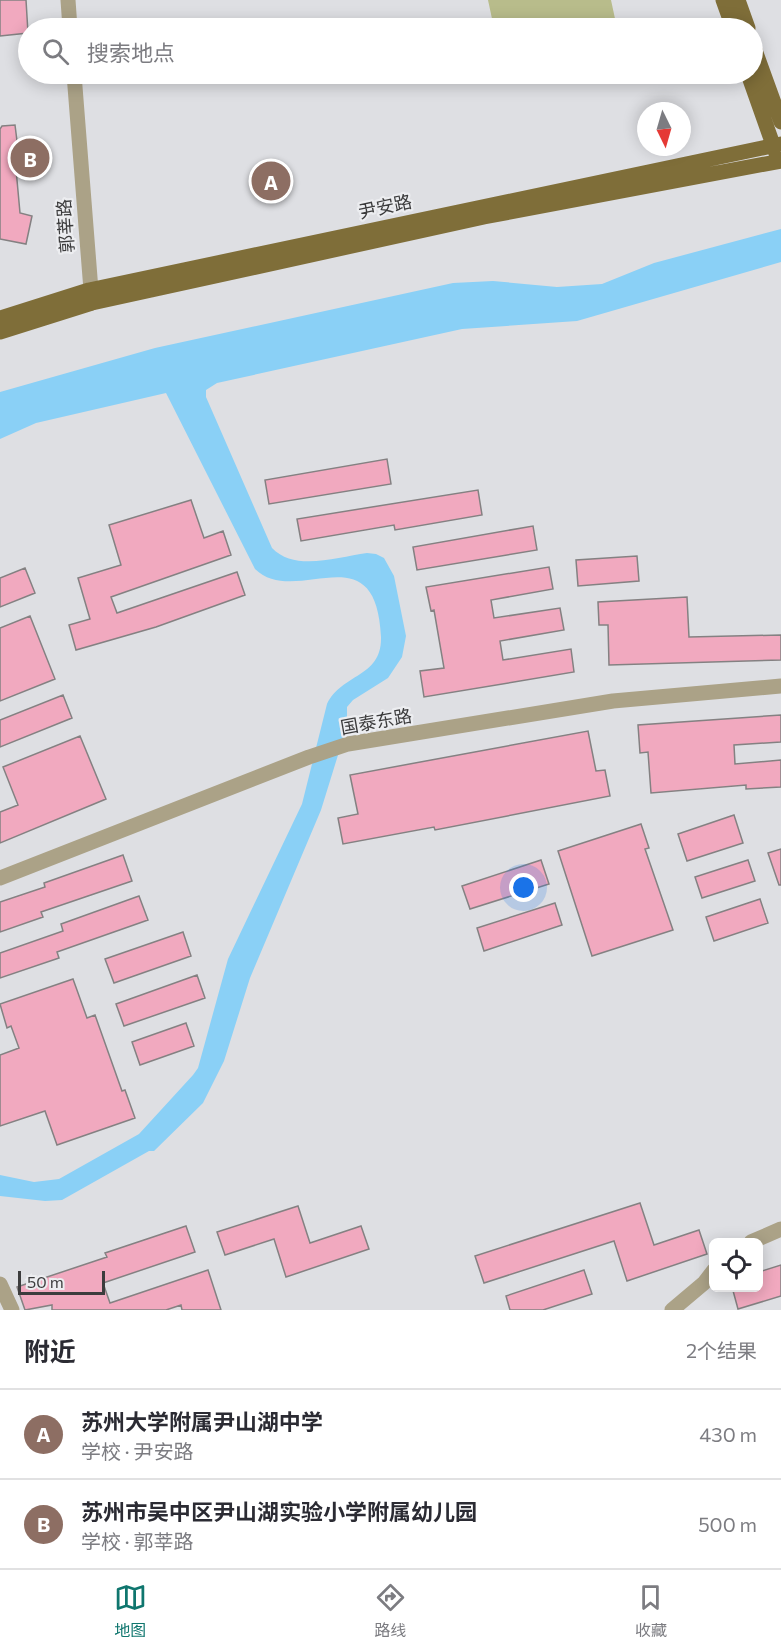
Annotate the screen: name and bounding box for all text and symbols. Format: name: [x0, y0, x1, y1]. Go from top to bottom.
search box: [18, 18, 763, 84]
icon: search: [39, 35, 72, 68]
text: 搜索地点: [87, 39, 175, 66]
north arrow: [637, 102, 691, 156]
pin: B: [10, 136, 50, 180]
pin: A: [252, 158, 290, 204]
street label: 尹安路: [356, 190, 414, 222]
street label: 郭莘路: [52, 198, 78, 254]
street label: 国泰东路: [339, 704, 413, 738]
your location: [509, 873, 538, 902]
map controls: [709, 1238, 763, 1292]
button: locate: [709, 1238, 763, 1292]
scale bar: [18, 1268, 105, 1296]
text: 50 m: [27, 1272, 64, 1291]
text: 附近: [24, 1335, 76, 1366]
text: 2个结果: [686, 1338, 757, 1362]
text: 苏州大学附属尹山湖中学: [81, 1408, 323, 1435]
text: A: [36, 1422, 51, 1446]
text: 430 m: [699, 1422, 757, 1446]
text: 学校 · 尹安路: [81, 1439, 193, 1463]
text: 苏州市吴中区尹山湖实验小学附属幼儿园: [81, 1498, 477, 1525]
text: B: [37, 1512, 50, 1536]
text: 500 m: [698, 1512, 757, 1536]
text: 学校 · 郭莘路: [81, 1529, 193, 1553]
tab: 地图: [114, 1581, 147, 1641]
tab: 路线: [374, 1581, 407, 1641]
tab: 收藏: [634, 1581, 667, 1641]

